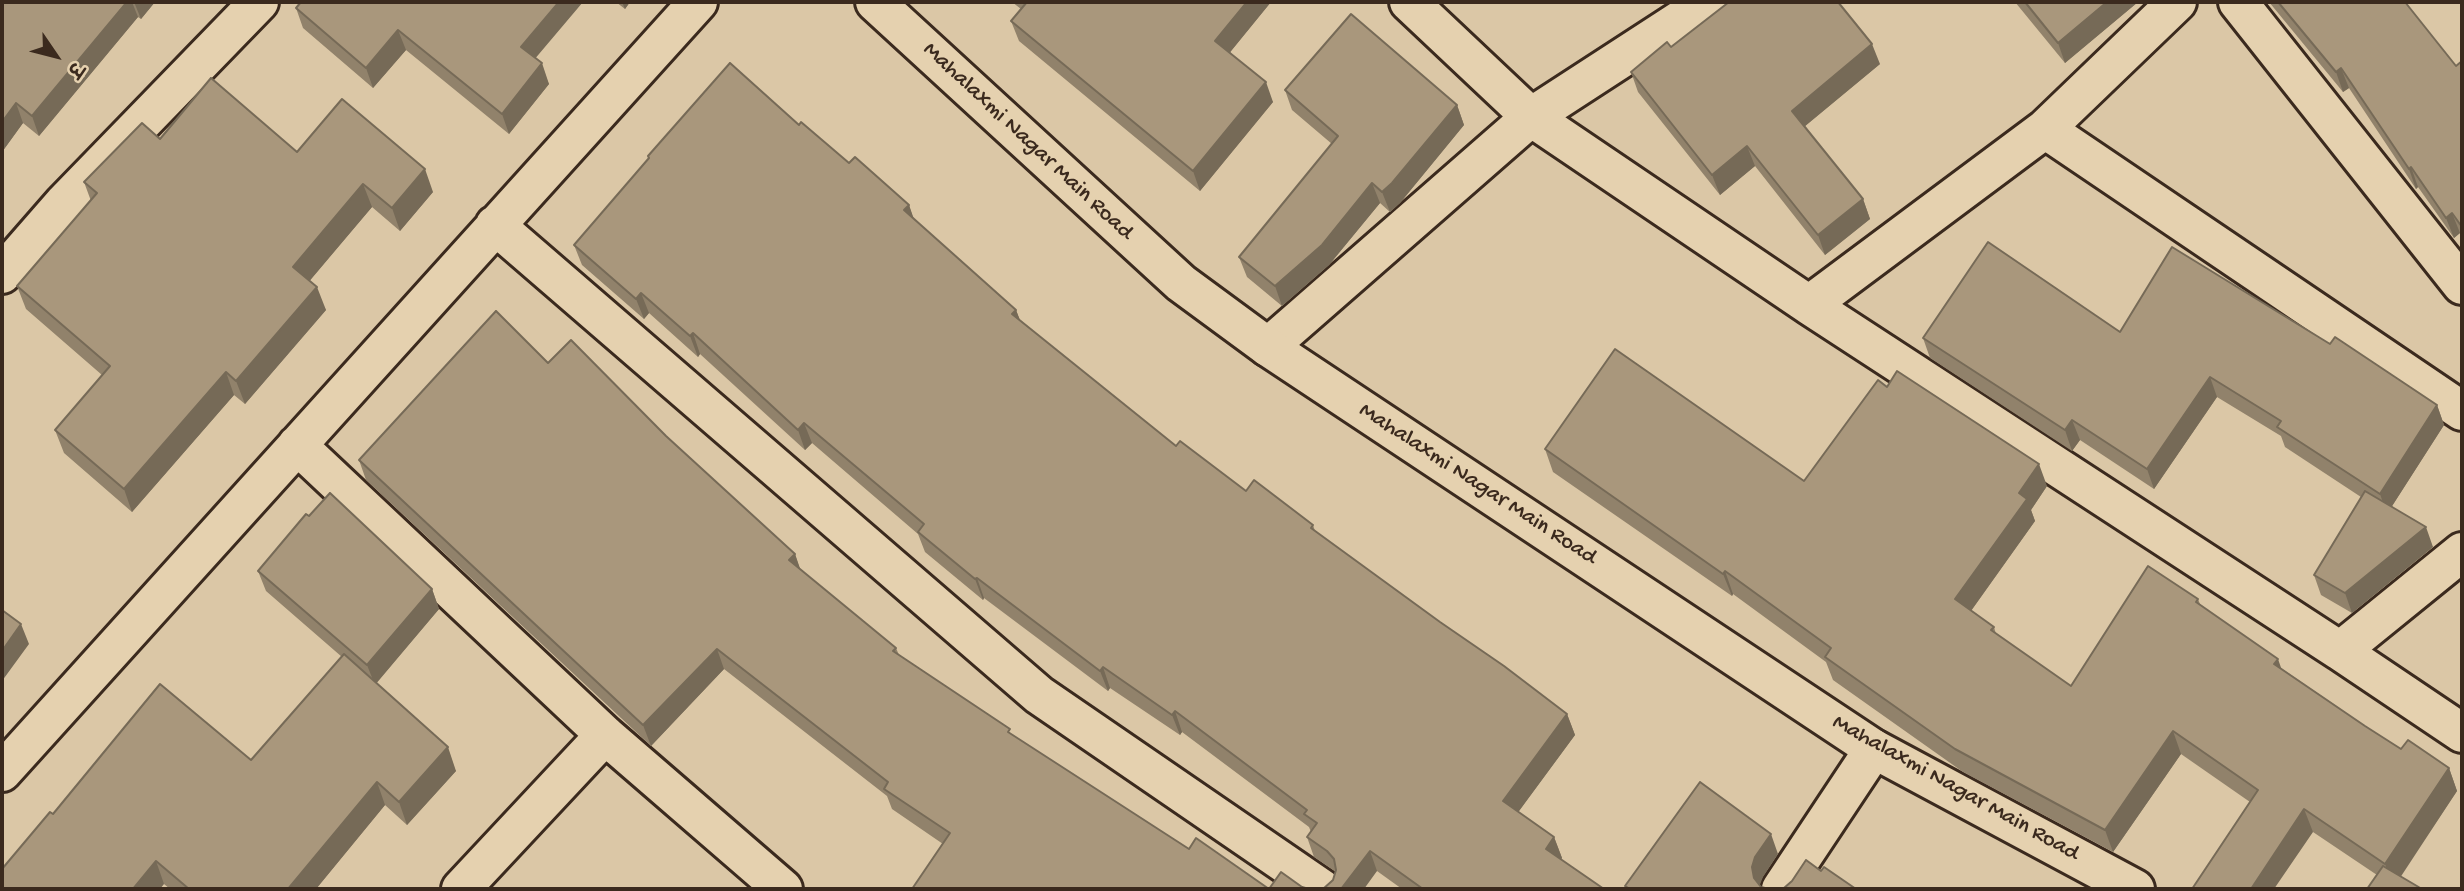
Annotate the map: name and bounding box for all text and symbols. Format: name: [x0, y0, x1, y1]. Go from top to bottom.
north arrow: [21, 21, 91, 91]
street label: Mahalaxmi Nagar Main Road: [916, 37, 1138, 247]
text: उ: [61, 57, 87, 80]
street label: Mahalaxmi Nagar Main Road: [1353, 398, 1601, 572]
street label: Mahalaxmi Nagar Main Road: [1827, 710, 2083, 868]

